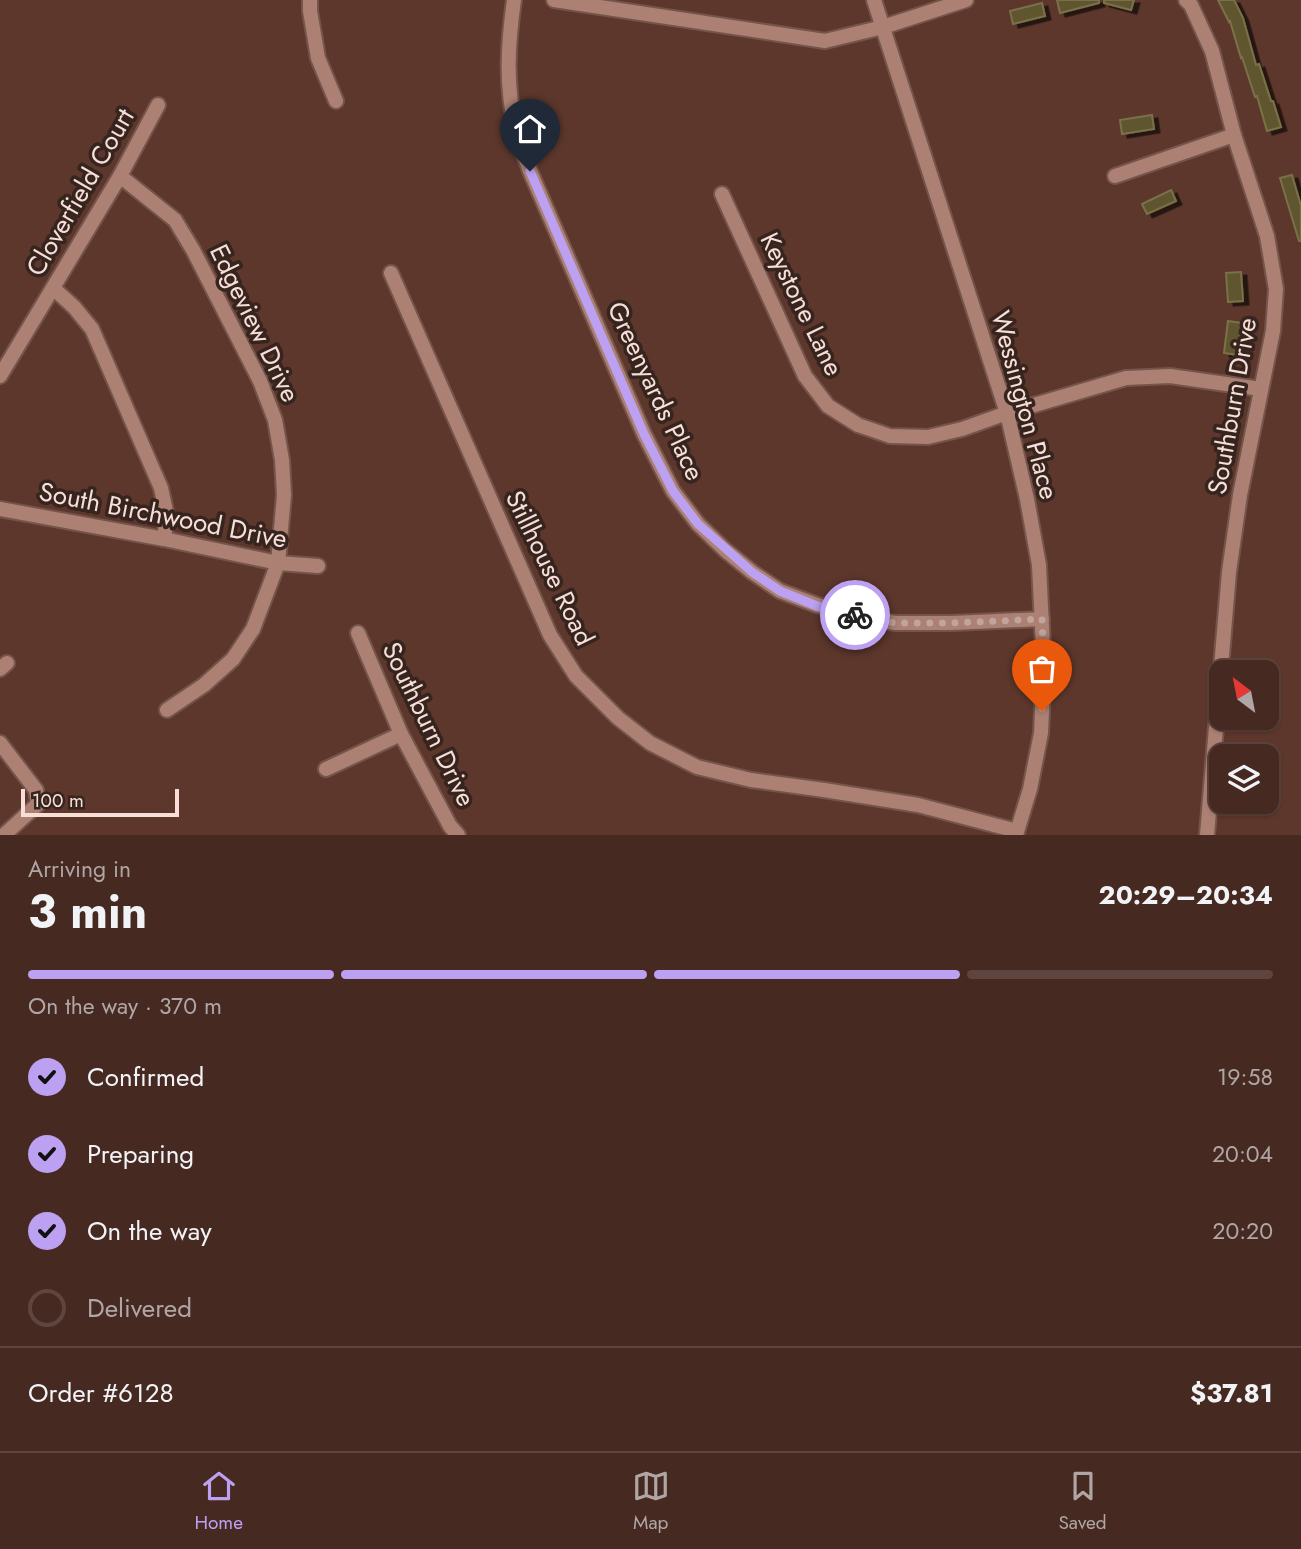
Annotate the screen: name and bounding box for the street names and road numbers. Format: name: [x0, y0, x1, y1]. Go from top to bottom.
street label: Cloverfield Court: [17, 100, 144, 283]
street label: Keystone Lane: [751, 226, 853, 382]
street label: Edgeview Drive: [200, 238, 310, 408]
street label: Greenyards Place: [598, 295, 714, 487]
street label: Wessington Place: [982, 307, 1068, 503]
street label: Southburn Drive: [1198, 315, 1266, 497]
street label: South Birchwood Drive: [36, 472, 290, 558]
street label: Stillhouse Road: [496, 484, 604, 652]
street label: Southburn Drive: [373, 635, 485, 813]

